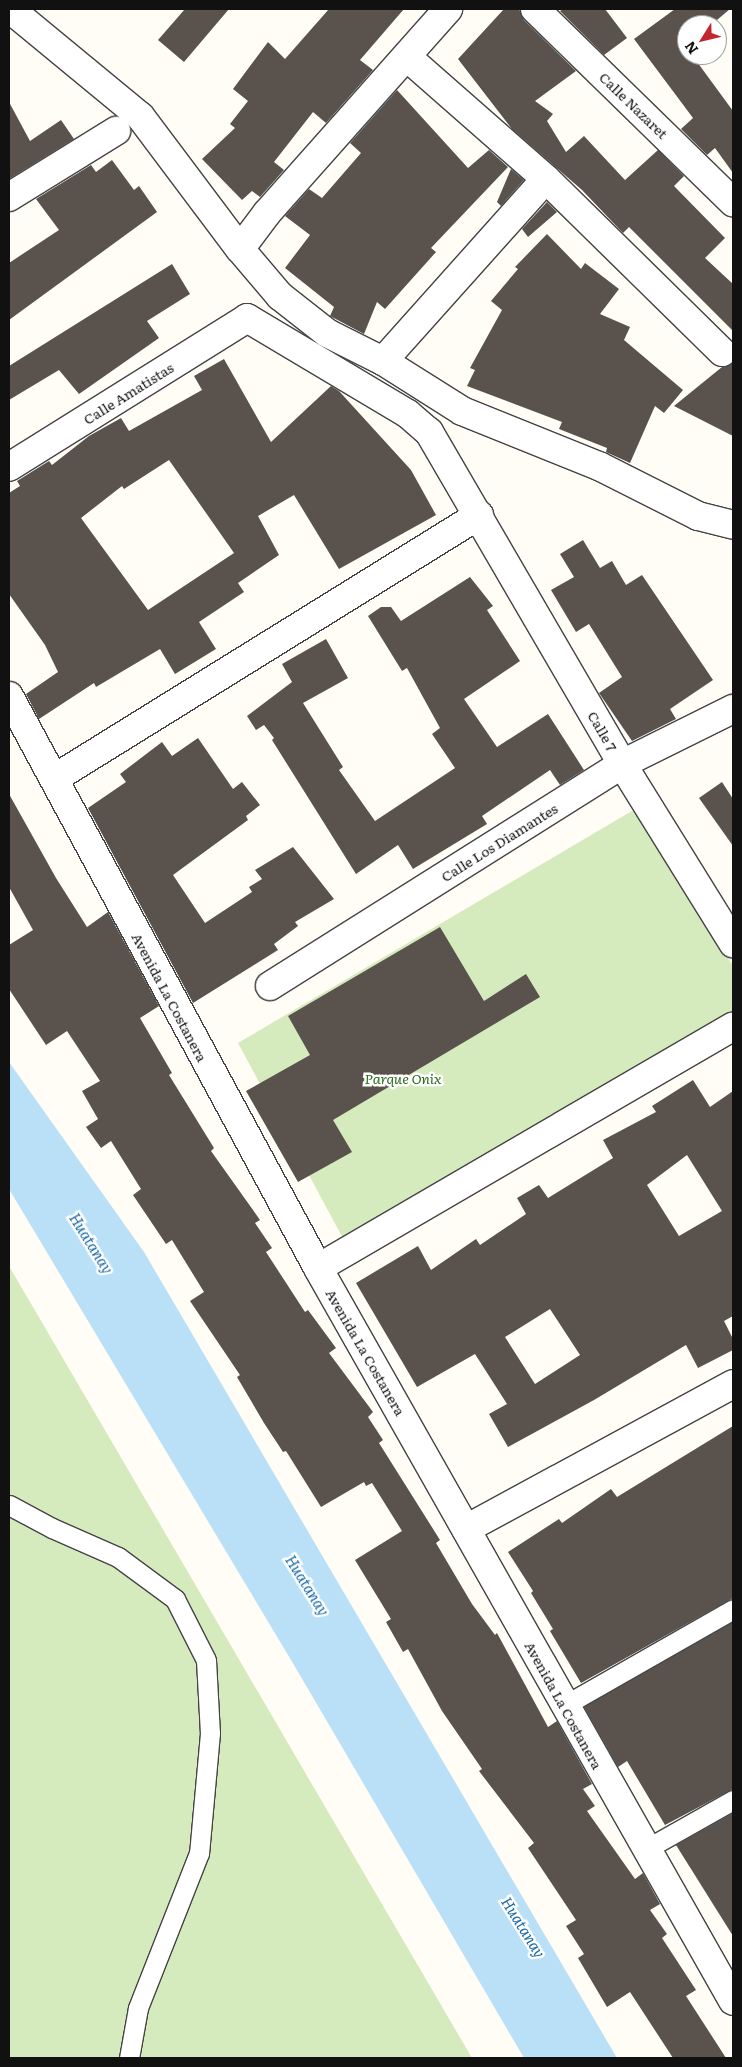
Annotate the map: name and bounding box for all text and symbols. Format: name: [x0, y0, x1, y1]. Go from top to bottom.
north arrow: [677, 15, 727, 65]
text: N: [679, 38, 702, 59]
street label: Calle Nazaret: [596, 68, 672, 142]
street label: Calle Amatistas: [80, 359, 176, 427]
street label: Calle 7: [585, 708, 621, 754]
street label: Calle Los Diamantes: [438, 799, 560, 885]
street label: Avenida La Costanera: [129, 930, 211, 1064]
park label: Parque Onix: [365, 1070, 441, 1086]
water label: Huatanay: [66, 1209, 118, 1277]
street label: Avenida La Costanera: [323, 1286, 409, 1418]
water label: Huatanay: [282, 1551, 334, 1619]
street label: Avenida La Costanera: [522, 1638, 606, 1772]
water label: Huatanay: [498, 1893, 550, 1961]

